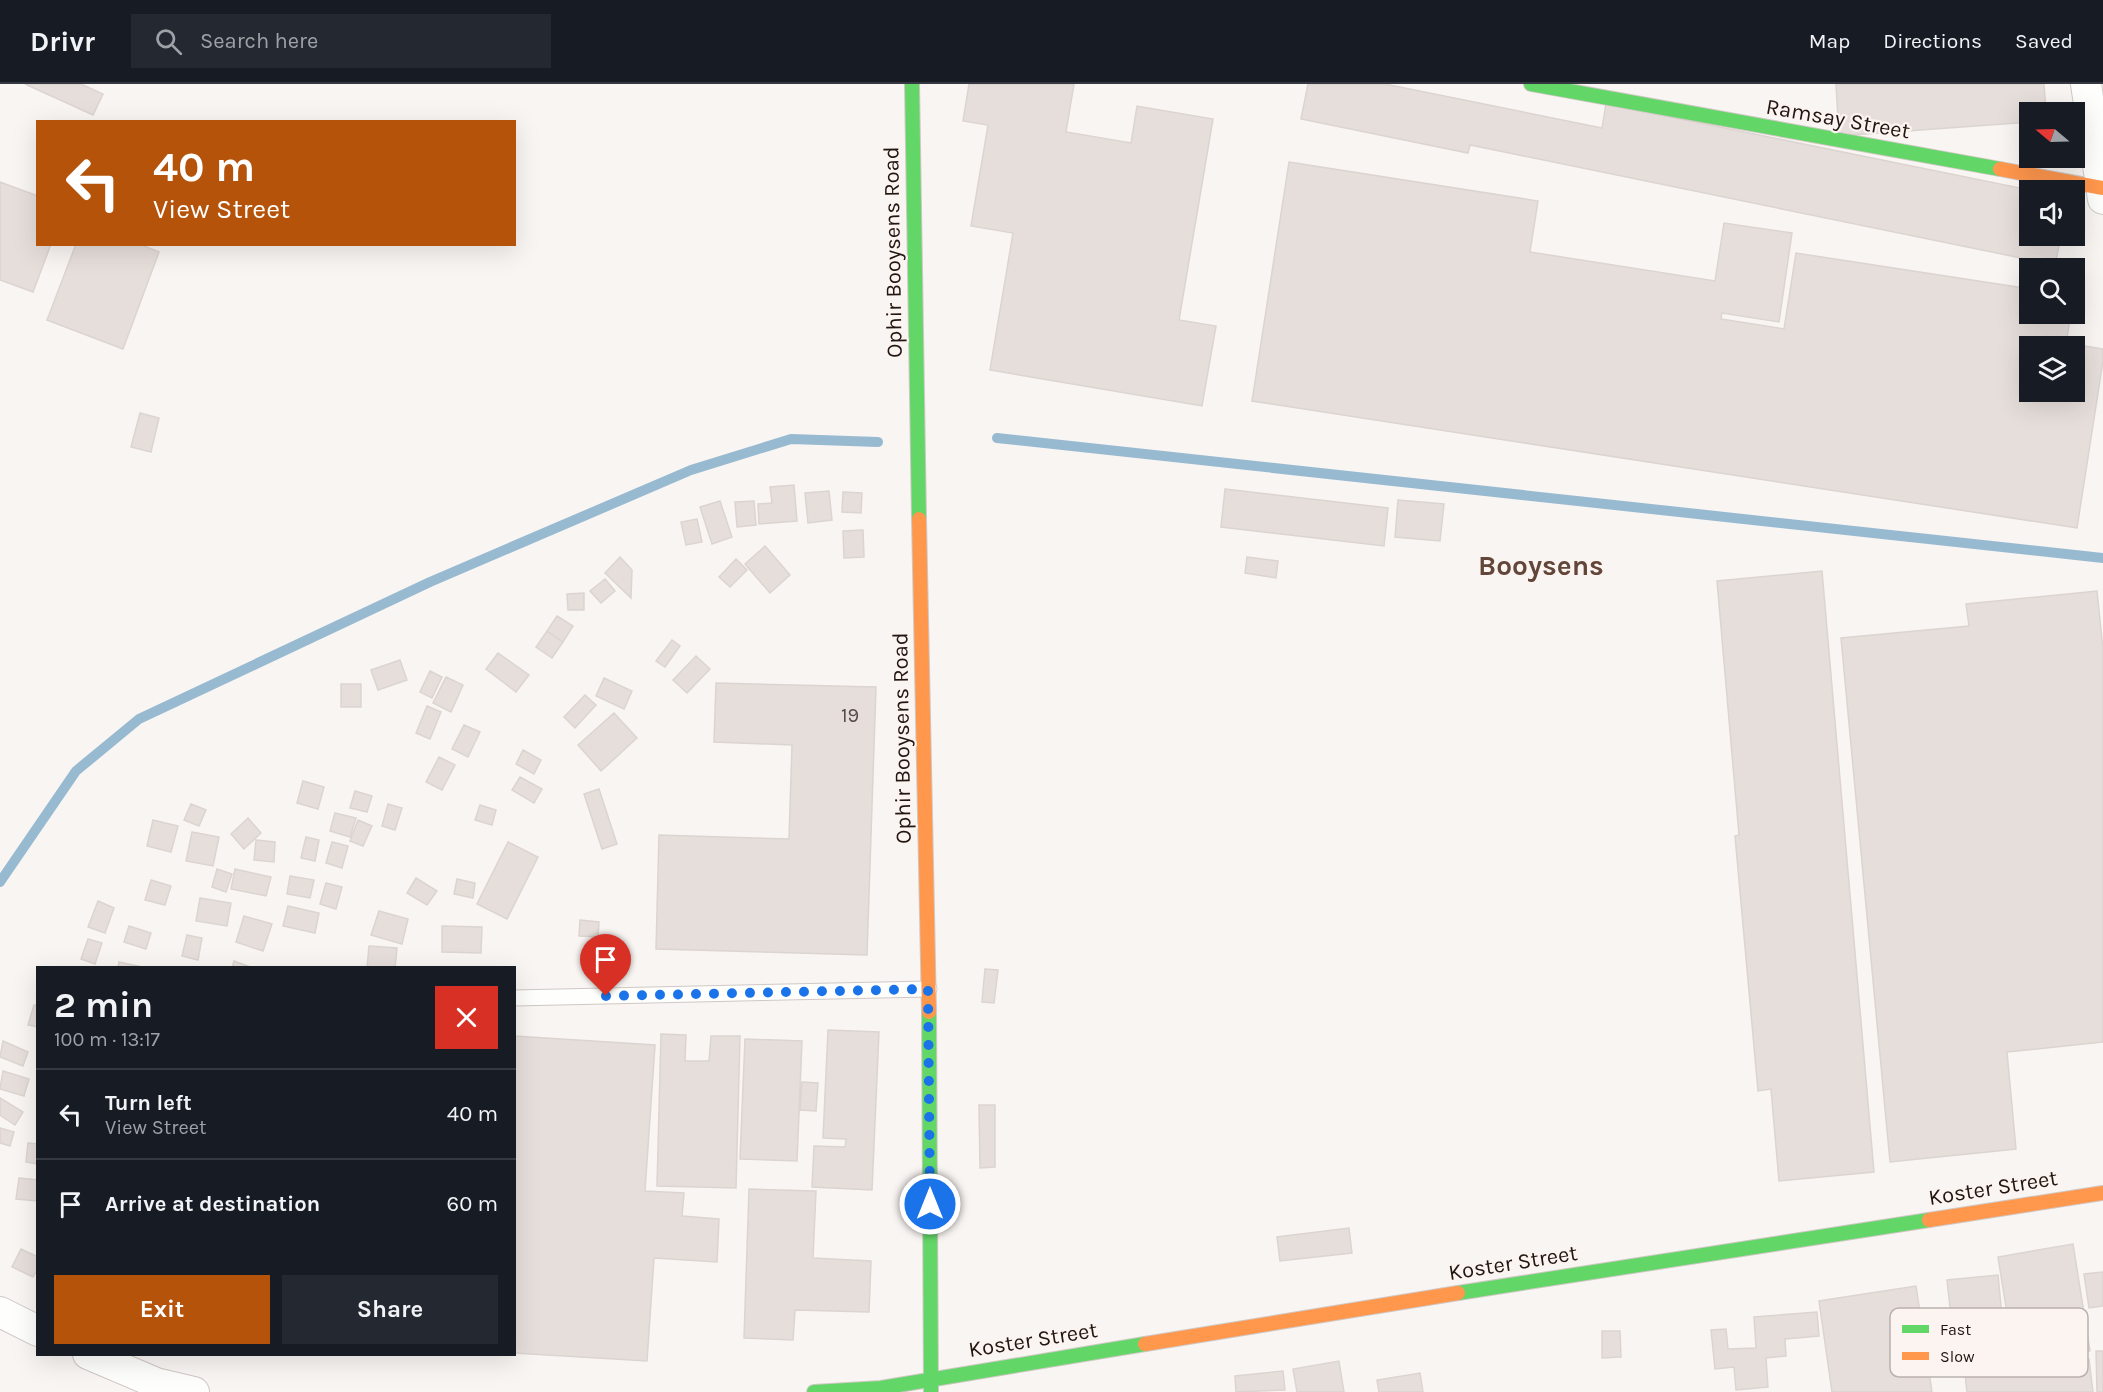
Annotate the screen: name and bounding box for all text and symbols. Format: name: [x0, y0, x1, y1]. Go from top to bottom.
search box: [131, 14, 551, 68]
text: Drivr: [30, 25, 95, 58]
icon: search: [152, 25, 185, 58]
text: Search here: [200, 28, 318, 54]
text: Map: [1809, 29, 1850, 53]
text: Directions: [1883, 29, 1982, 53]
text: Saved: [2015, 29, 2073, 53]
street label: Ramsay Street: [1764, 94, 1912, 144]
north arrow: [2019, 102, 2085, 168]
map controls: [2019, 102, 2085, 402]
text: 40 m: [153, 142, 255, 192]
icon: left: [54, 144, 132, 222]
street label: Ophir Booysens Road: [878, 146, 908, 358]
button: sound: [2019, 180, 2085, 246]
text: View Street: [153, 193, 290, 225]
button: search: [2019, 258, 2085, 324]
button: layers: [2019, 336, 2085, 402]
district label: Booysens: [1478, 549, 1604, 582]
street label: Ophir Booysens Road: [887, 632, 917, 844]
house number: 19: [841, 704, 859, 727]
pin: [580, 934, 631, 996]
icon: arrive: [589, 943, 622, 976]
text: 2 min: [54, 984, 153, 1026]
button: close: [435, 986, 498, 1049]
text: 100 m · 13:17: [54, 1028, 160, 1051]
text: Turn left: [105, 1090, 192, 1116]
icon: left: [54, 1098, 87, 1131]
text: 40 m: [447, 1101, 498, 1127]
text: View Street: [105, 1116, 207, 1139]
street label: Koster Street: [1927, 1165, 2059, 1211]
position arrow: [898, 1172, 962, 1236]
icon: arrive: [54, 1188, 87, 1221]
text: Arrive at destination: [105, 1191, 320, 1217]
text: 60 m: [447, 1191, 498, 1217]
street label: Koster Street: [1447, 1240, 1579, 1286]
button: Exit: [54, 1275, 270, 1344]
button: Share: [282, 1275, 498, 1344]
legend: [1890, 1308, 2088, 1377]
street label: Koster Street: [967, 1317, 1099, 1363]
text: Fast: [1940, 1320, 1971, 1339]
text: Slow: [1940, 1347, 1975, 1366]

